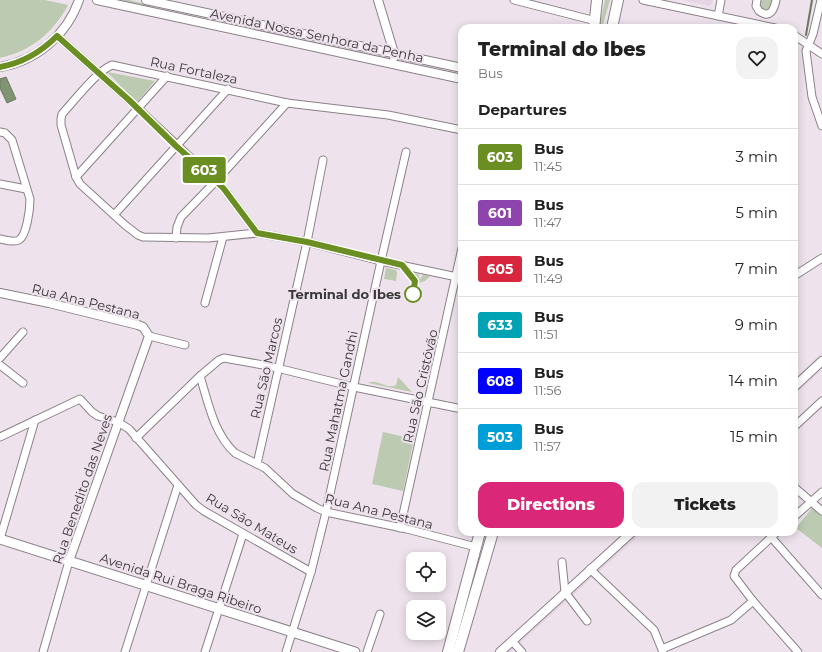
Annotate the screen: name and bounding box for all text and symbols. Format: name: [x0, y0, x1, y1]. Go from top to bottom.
street label: Avenida Nossa Senhora da Penha: [209, 5, 425, 65]
button: heart: [736, 37, 778, 79]
text: Terminal do Ibes: [478, 38, 646, 61]
street label: Rua Fortaleza: [149, 53, 239, 87]
text: Bus: [478, 65, 503, 81]
text: Departures: [478, 100, 567, 119]
text: Bus: [534, 139, 564, 158]
text: 3 min: [736, 147, 778, 166]
text: 603: [487, 148, 513, 166]
line badge: 603: [181, 157, 227, 183]
text: 11:45: [534, 158, 562, 174]
text: 603: [191, 161, 217, 179]
text: Bus: [534, 195, 564, 214]
text: 5 min: [735, 203, 778, 222]
text: 601: [488, 204, 512, 222]
text: 11:47: [534, 214, 562, 230]
text: Bus: [534, 251, 564, 270]
text: 7 min: [735, 259, 778, 278]
text: 605: [487, 260, 513, 278]
text: 11:49: [534, 270, 563, 286]
street label: Rua Ana Pestana: [30, 280, 142, 322]
marker: Terminal do Ibes: [404, 285, 422, 303]
place label: Terminal do Ibes: [288, 286, 401, 302]
text: Bus: [534, 307, 564, 326]
text: 9 min: [735, 315, 778, 334]
street label: Rua São Marcos: [247, 316, 285, 420]
text: 633: [487, 316, 513, 334]
text: 11:51: [534, 326, 558, 342]
street label: Rua São Cristóvão: [399, 328, 441, 444]
street label: Rua Mahatma Gandhi: [315, 329, 361, 473]
text: Bus: [534, 363, 564, 382]
text: 14 min: [729, 371, 778, 390]
text: 608: [486, 372, 514, 390]
text: 11:56: [534, 382, 561, 398]
street label: Rua Benedito das Neves: [49, 412, 115, 566]
text: Bus: [534, 419, 564, 438]
text: 15 min: [730, 427, 778, 446]
text: 503: [487, 428, 513, 446]
text: 11:57: [534, 438, 561, 454]
button: Directions: [478, 482, 624, 528]
button: Tickets: [632, 482, 778, 528]
street label: Rua São Mateus: [203, 489, 301, 557]
street label: Rua Ana Pestana: [323, 490, 435, 532]
street label: Avenida Rui Braga Ribeiro: [98, 549, 264, 617]
map controls: [406, 552, 446, 640]
button: locate: [406, 552, 446, 592]
button: layers: [406, 600, 446, 640]

